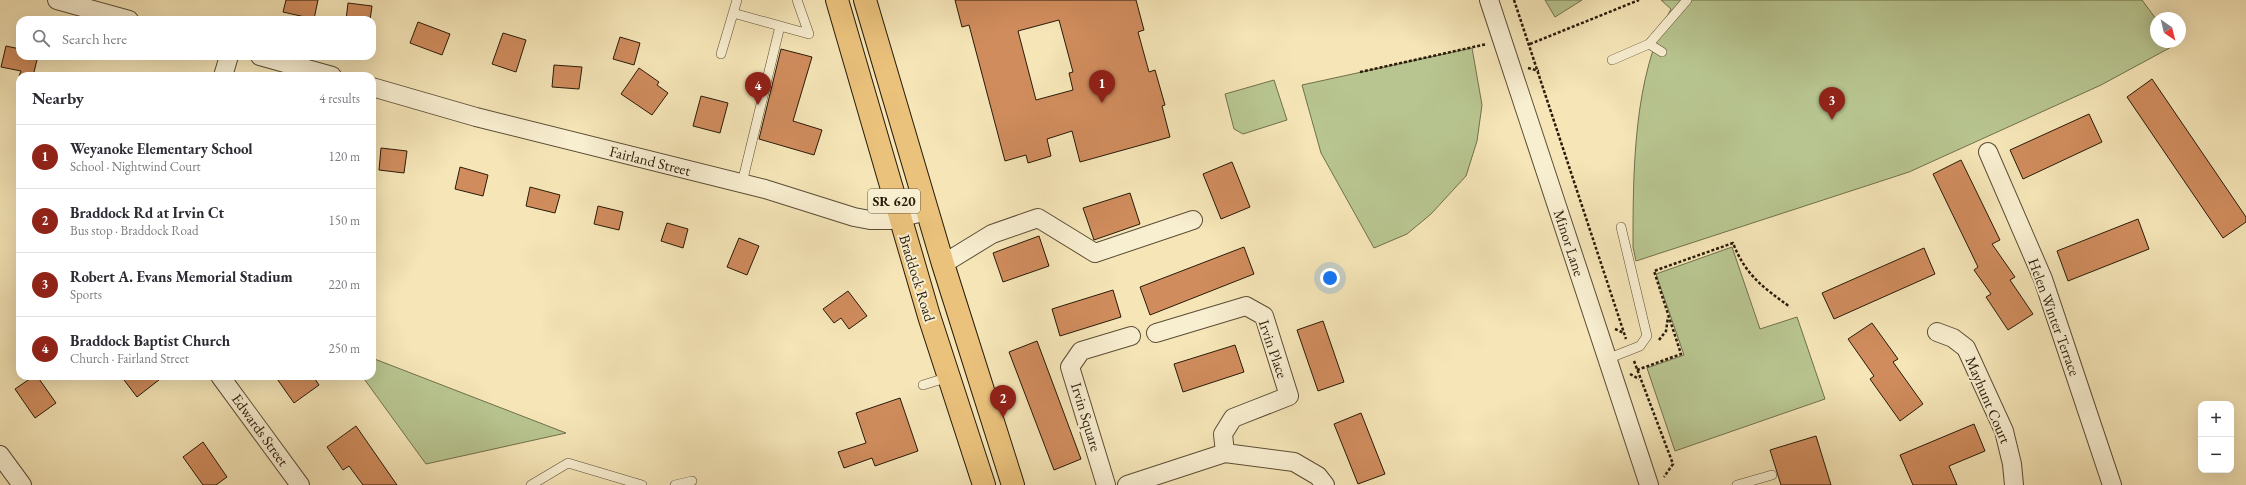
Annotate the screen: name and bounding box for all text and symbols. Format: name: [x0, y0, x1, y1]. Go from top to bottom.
north arrow: [2150, 12, 2186, 48]
search box: [16, 16, 376, 60]
icon: search: [30, 27, 52, 49]
text: Search here: [62, 29, 127, 48]
pin: 1: [1089, 70, 1115, 103]
pin: 4: [745, 72, 771, 105]
text: Nearby: [32, 87, 84, 109]
pin: 3: [1819, 87, 1845, 120]
text: 4 results: [319, 90, 360, 107]
text: Weyanoke Elementary School: [70, 139, 253, 158]
street label: Fairland Street: [608, 141, 693, 180]
text: 1: [42, 148, 48, 165]
text: 120 m: [329, 148, 360, 165]
text: School · Nightwind Court: [70, 158, 201, 175]
road number: SR 620: [868, 189, 920, 213]
text: Braddock Rd at Irvin Ct: [70, 203, 224, 222]
street label: Minor Lane: [1550, 207, 1589, 279]
text: 2: [42, 212, 48, 229]
text: 150 m: [329, 212, 360, 229]
text: Bus stop · Braddock Road: [70, 222, 199, 239]
street label: Braddock Road: [895, 232, 940, 324]
street label: Helen Winter Terrace: [2024, 255, 2085, 378]
text: Robert A. Evans Memorial Stadium: [70, 267, 293, 286]
your location: [1320, 268, 1340, 288]
text: 3: [42, 276, 48, 293]
text: 220 m: [329, 276, 360, 293]
text: Sports: [70, 286, 102, 303]
street label: Irvin Place: [1255, 317, 1292, 381]
text: Braddock Baptist Church: [70, 331, 230, 350]
text: 4: [42, 340, 48, 357]
text: 250 m: [329, 340, 360, 357]
text: Church · Fairland Street: [70, 350, 189, 367]
street label: Mayhunt Court: [1962, 353, 2015, 446]
street label: Irvin Square: [1067, 380, 1106, 454]
pin: 2: [990, 385, 1016, 418]
street label: Edwards Street: [228, 390, 293, 470]
map controls: [2198, 401, 2234, 473]
button: +: [2198, 401, 2234, 437]
button: −: [2198, 437, 2234, 473]

